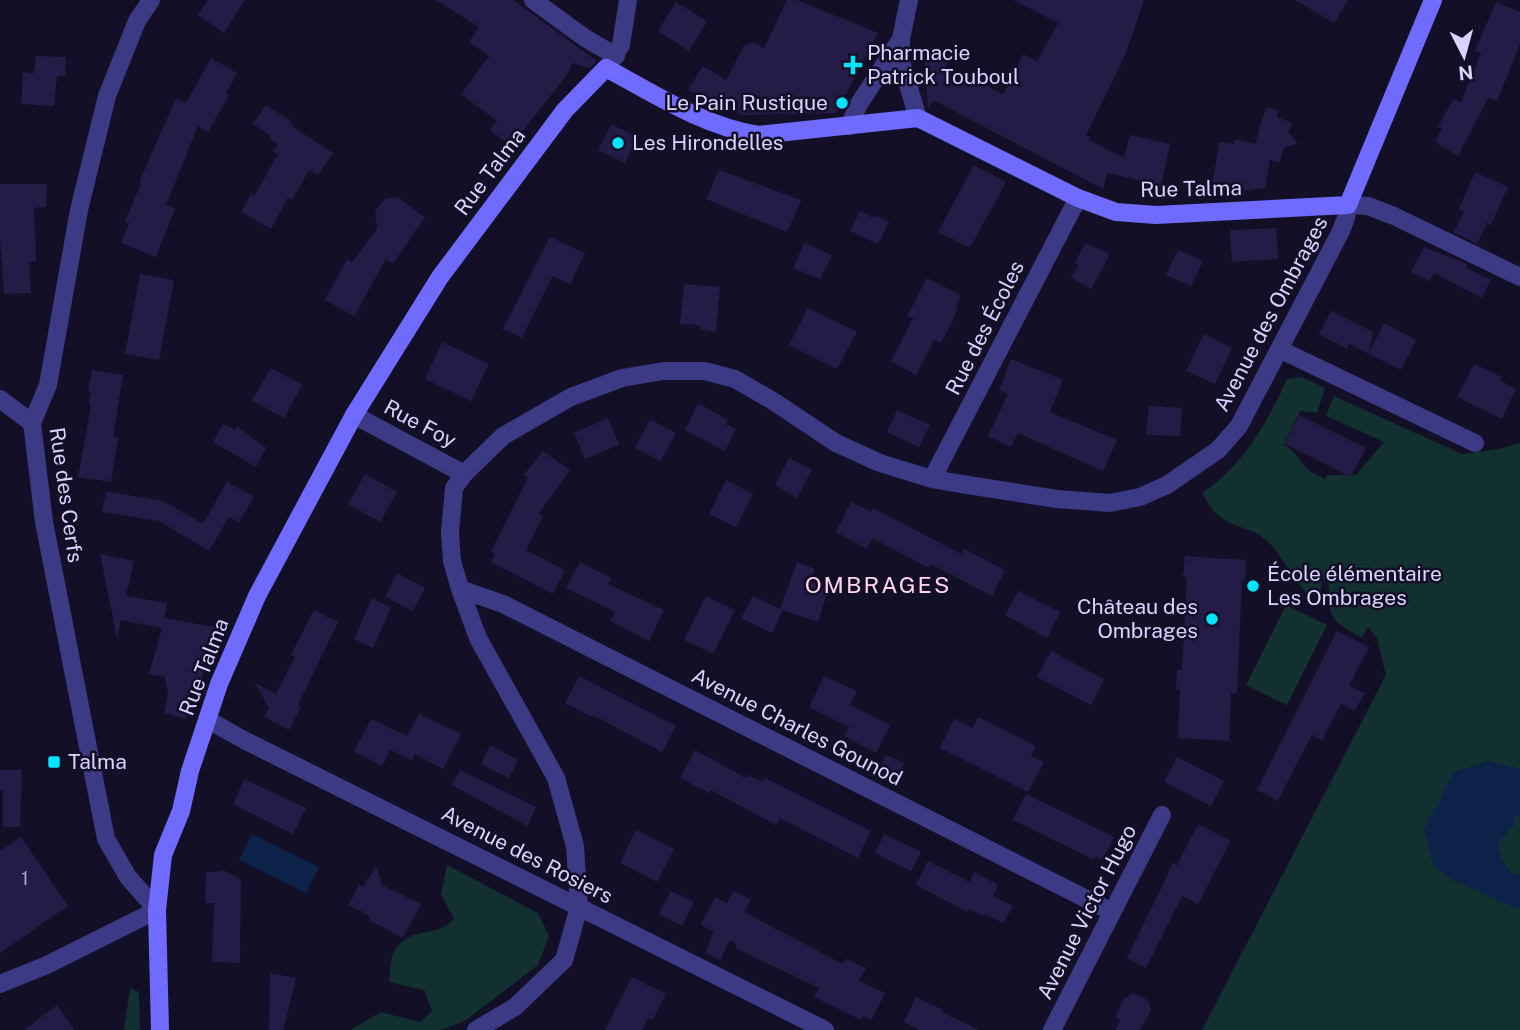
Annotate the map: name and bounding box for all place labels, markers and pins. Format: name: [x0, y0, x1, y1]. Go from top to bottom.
place label: Pharmacie Patrick Touboul: [867, 40, 1019, 89]
marker: Pharmacie Patrick Touboul: [845, 57, 861, 73]
place label: Le Pain Rustique: [666, 90, 828, 115]
marker: Le Pain Rustique: [834, 95, 850, 111]
place label: Les Hirondelles: [632, 130, 783, 155]
marker: Les Hirondelles: [610, 135, 626, 151]
place label: École élémentaire Les Ombrages: [1267, 561, 1442, 610]
marker: École élémentaire Les Ombrages: [1245, 578, 1261, 594]
place label: Château des Ombrages: [1077, 594, 1198, 643]
marker: Château des Ombrages: [1204, 611, 1220, 627]
place label: Talma: [68, 749, 127, 774]
marker: Talma: [46, 754, 62, 770]

